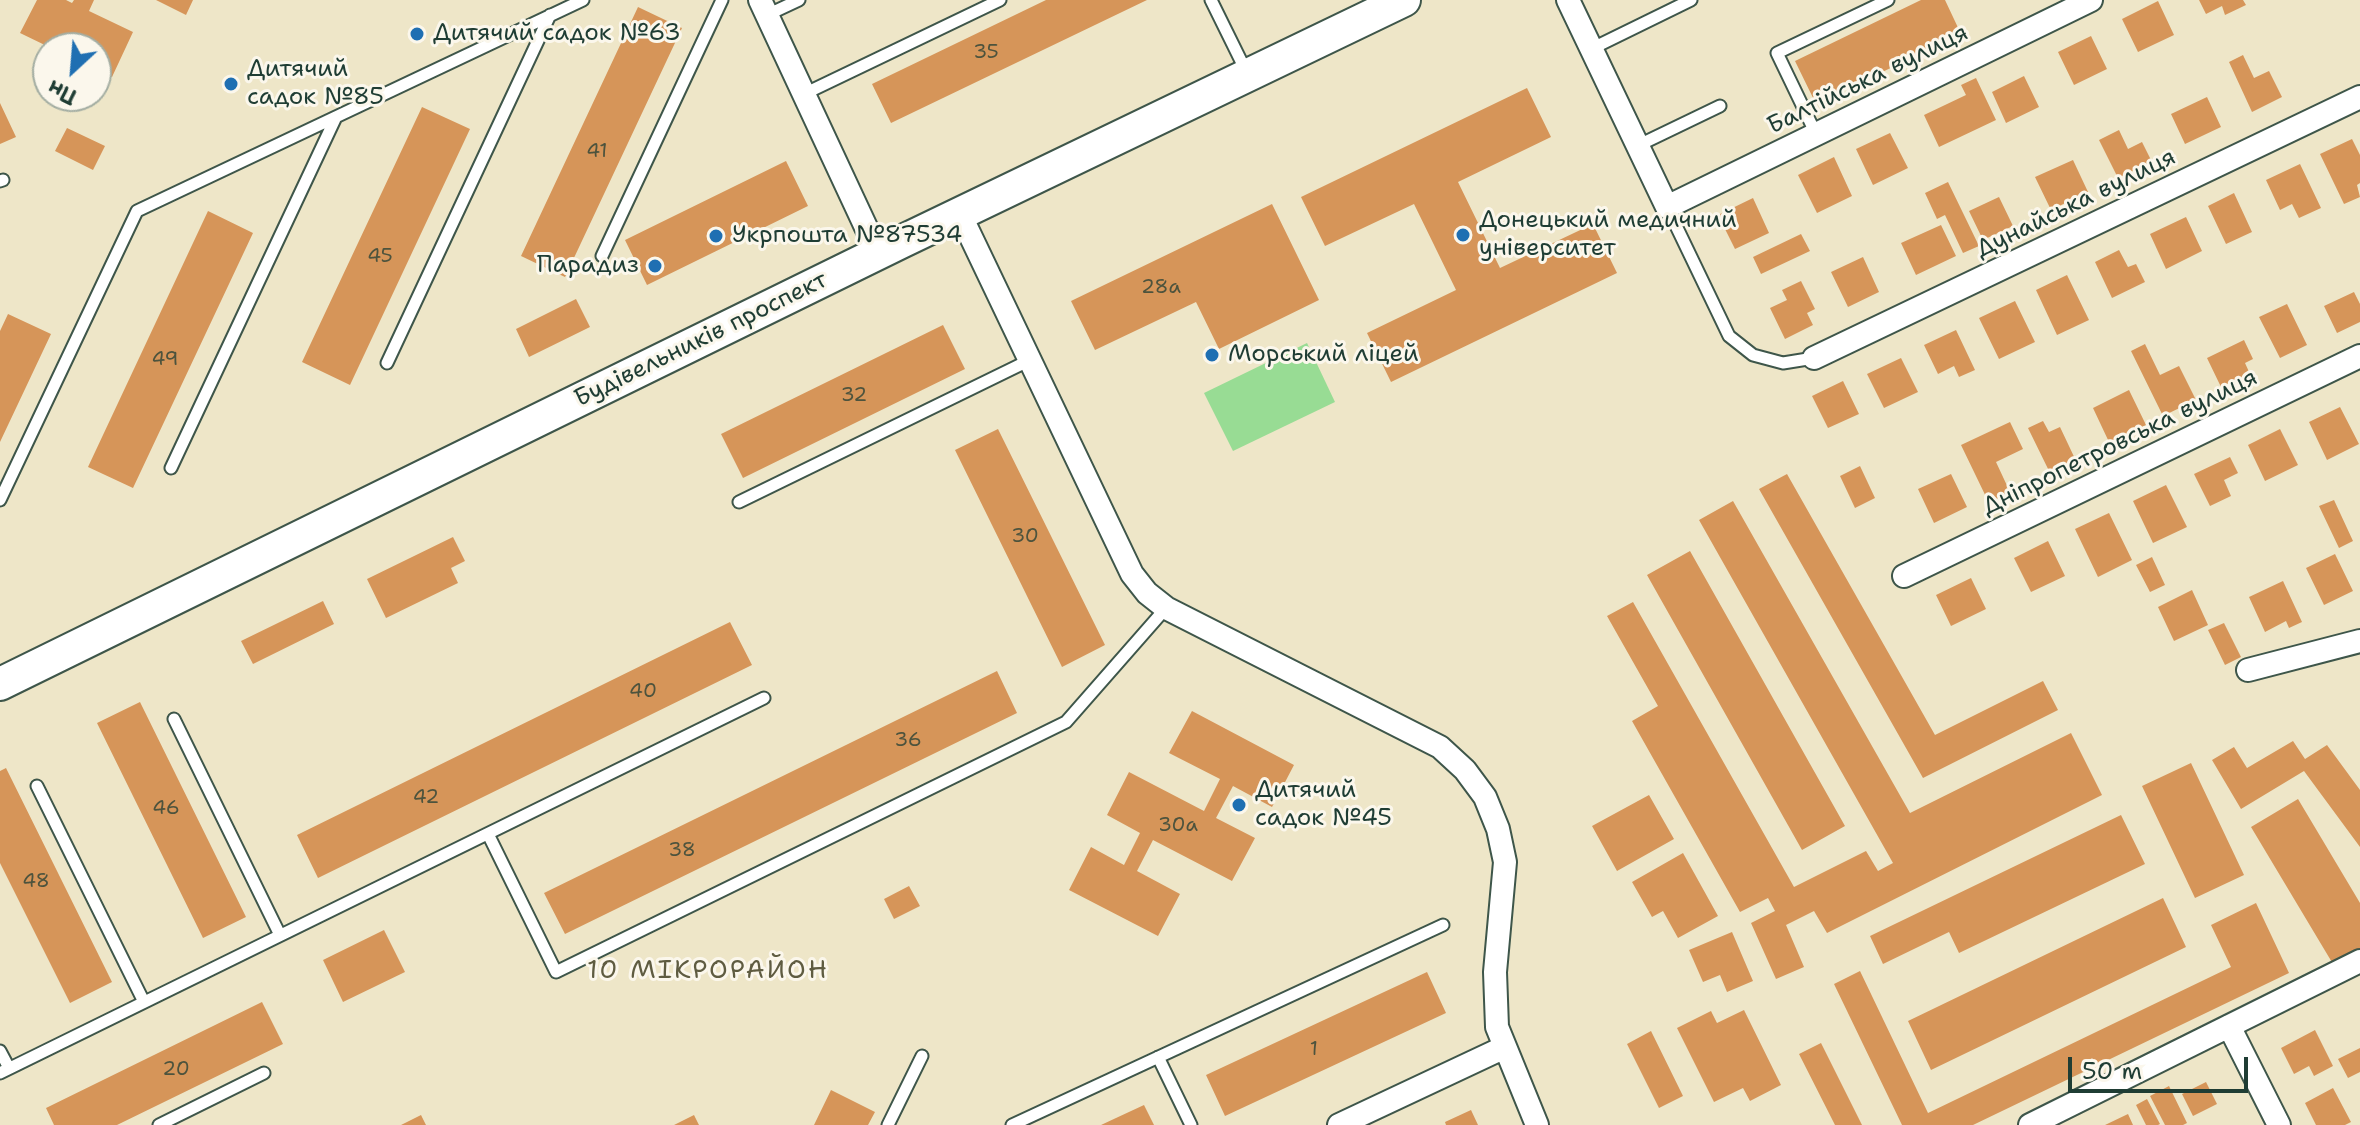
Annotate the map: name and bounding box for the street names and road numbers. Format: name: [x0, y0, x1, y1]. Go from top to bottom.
street label: Балтійська вулиця: [1763, 19, 1973, 141]
street label: Дунайська вулиця: [1971, 143, 2181, 265]
street label: Будівельників проспект: [570, 266, 832, 414]
street label: Дніпропетровська вулиця: [1978, 364, 2262, 522]

